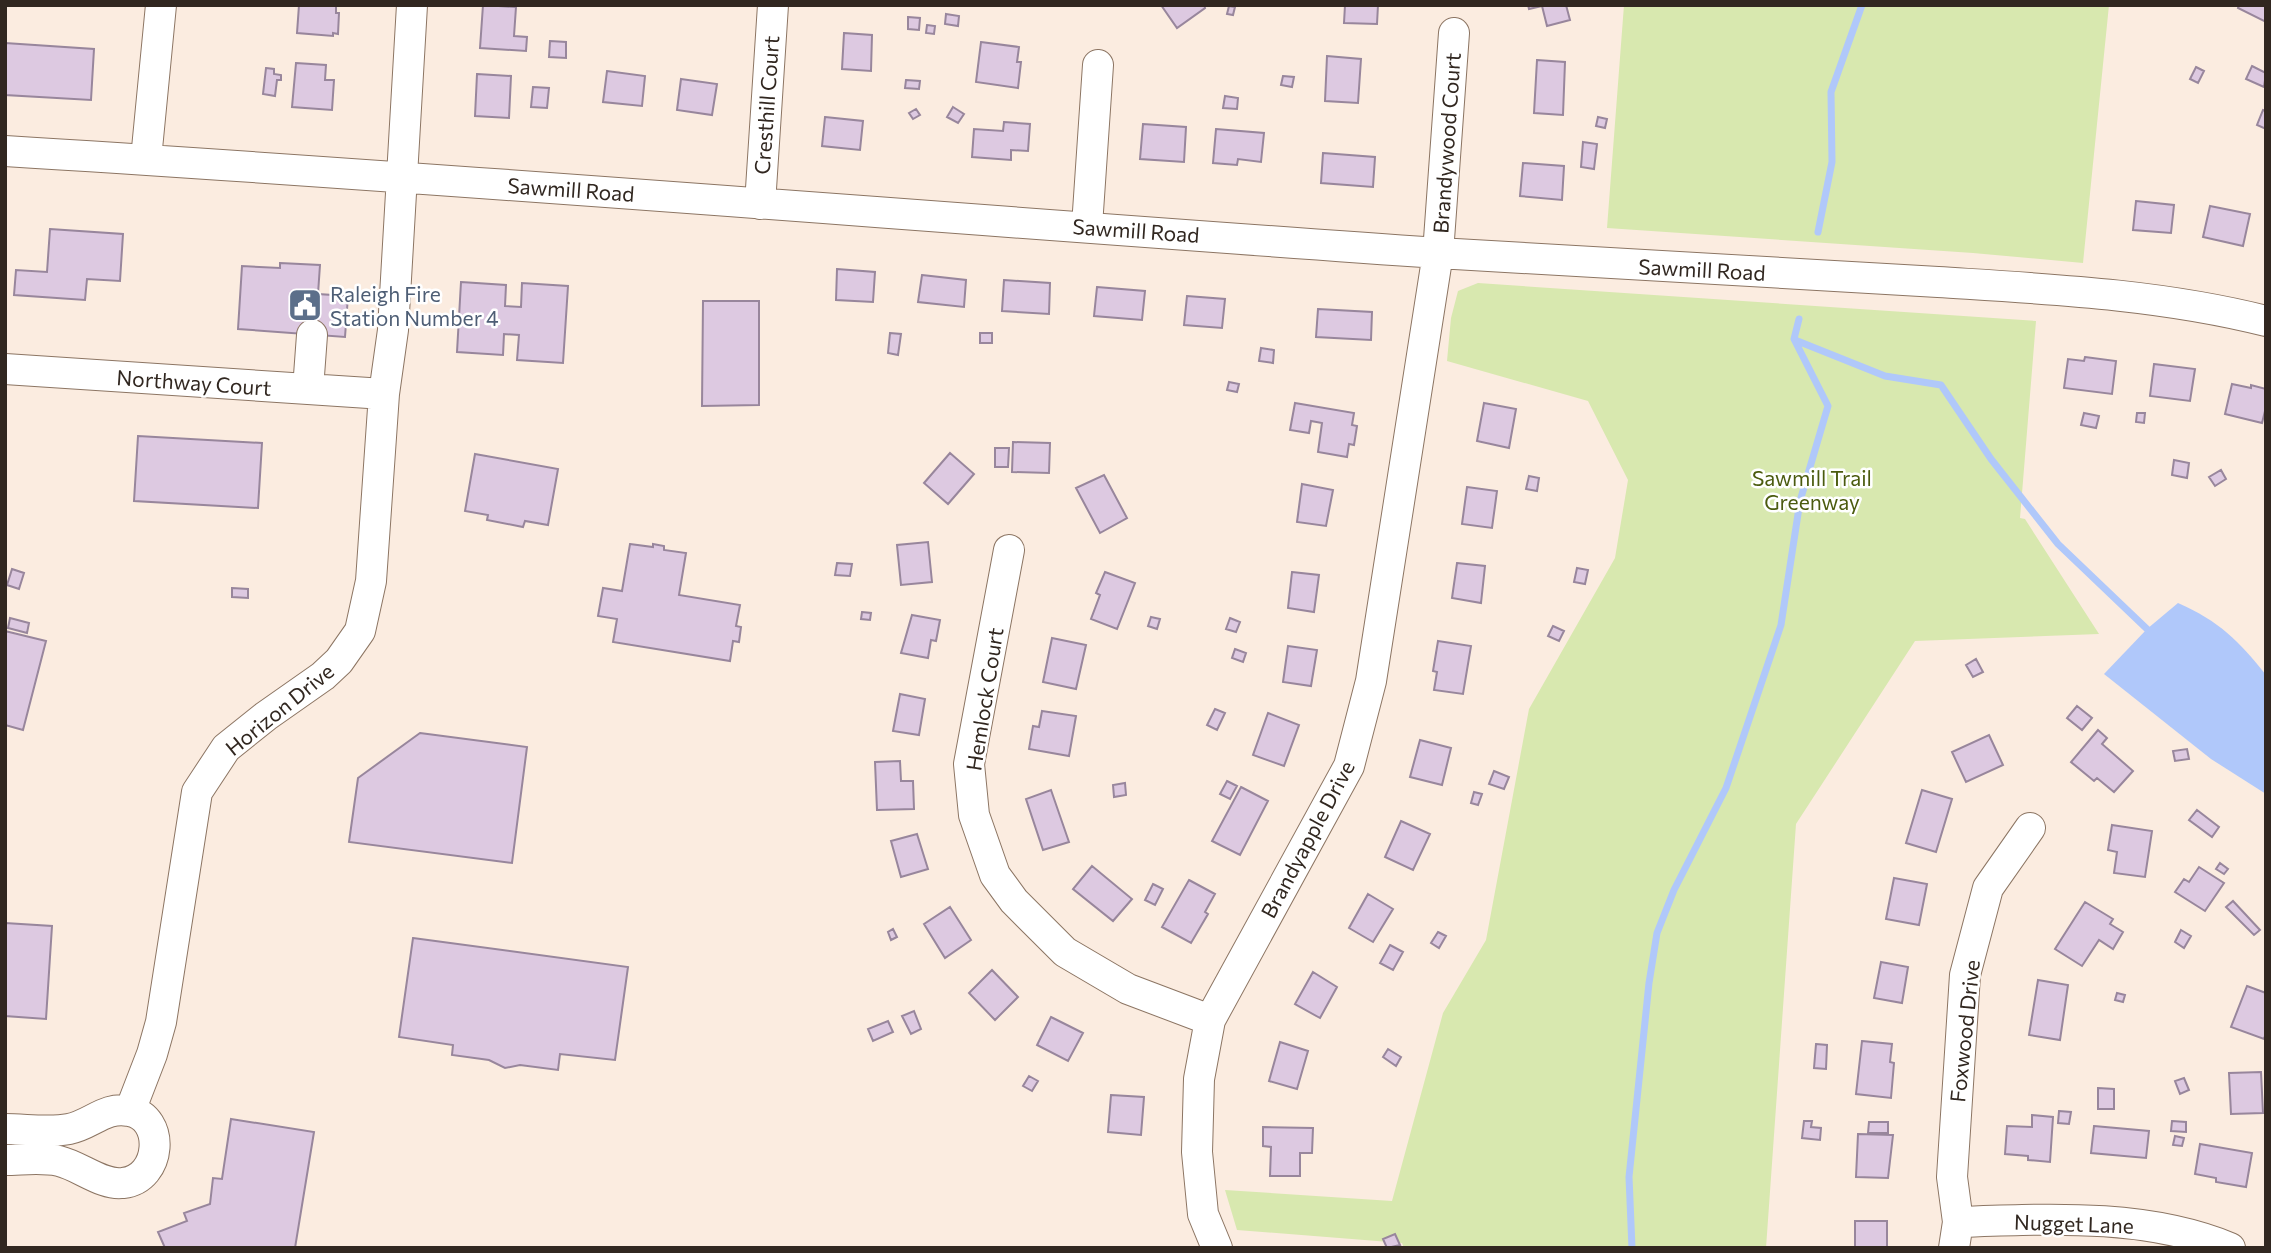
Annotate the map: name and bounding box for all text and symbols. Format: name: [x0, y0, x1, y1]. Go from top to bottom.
street label: Cresthill Court: [749, 35, 783, 175]
street label: Brandywood Court: [1427, 52, 1465, 234]
street label: Sawmill Road: [507, 172, 635, 206]
street label: Sawmill Road: [1072, 213, 1200, 247]
street label: Sawmill Road: [1638, 253, 1766, 285]
place label: Raleigh Fire Station Number 4: [330, 281, 499, 330]
public building icon: Raleigh Fire Station Number 4: [286, 286, 324, 324]
street label: Northway Court: [116, 364, 272, 400]
park label: Sawmill Trail Greenway: [1752, 465, 1872, 514]
street label: Hemlock Court: [960, 626, 1008, 772]
street label: Horizon Drive: [220, 658, 338, 760]
street label: Brandyapple Drive: [1255, 756, 1359, 922]
street label: Foxwood Drive: [1944, 958, 1984, 1104]
street label: Nugget Lane: [2014, 1208, 2134, 1238]

